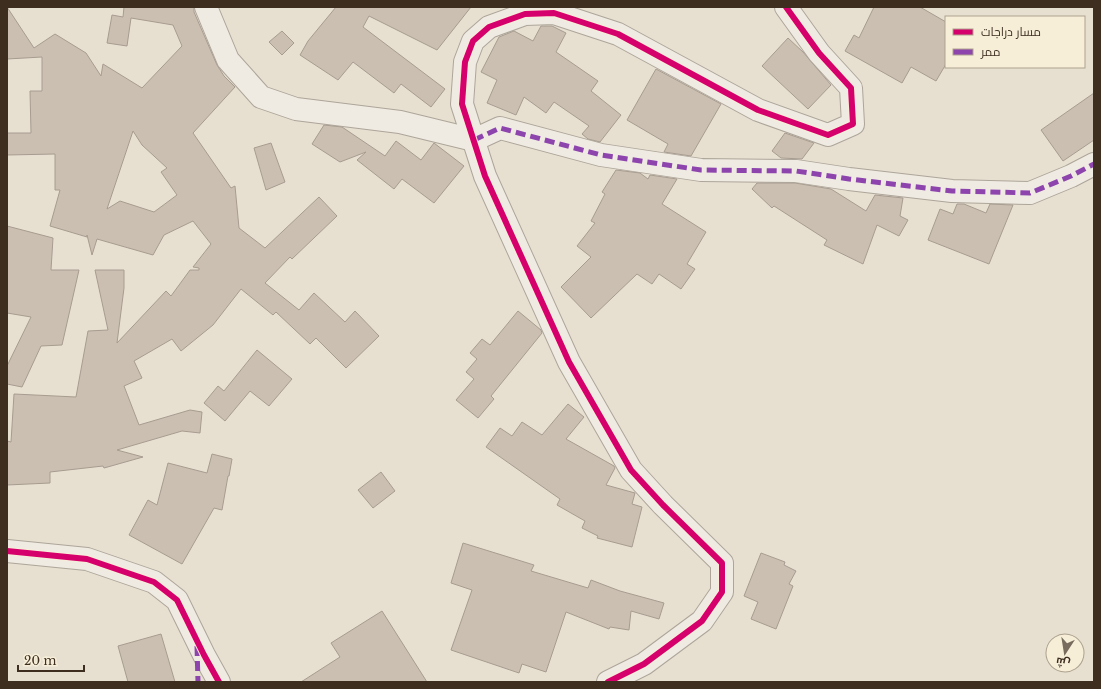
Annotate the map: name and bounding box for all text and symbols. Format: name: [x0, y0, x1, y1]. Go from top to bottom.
legend: [945, 16, 1085, 68]
text: مسار دراجات: [981, 24, 1041, 39]
text: ممر: [980, 44, 1000, 59]
north arrow: [1045, 633, 1085, 673]
scale bar: [18, 647, 84, 673]
text: 20 m: [24, 653, 56, 668]
text: ش: [1055, 654, 1071, 671]

